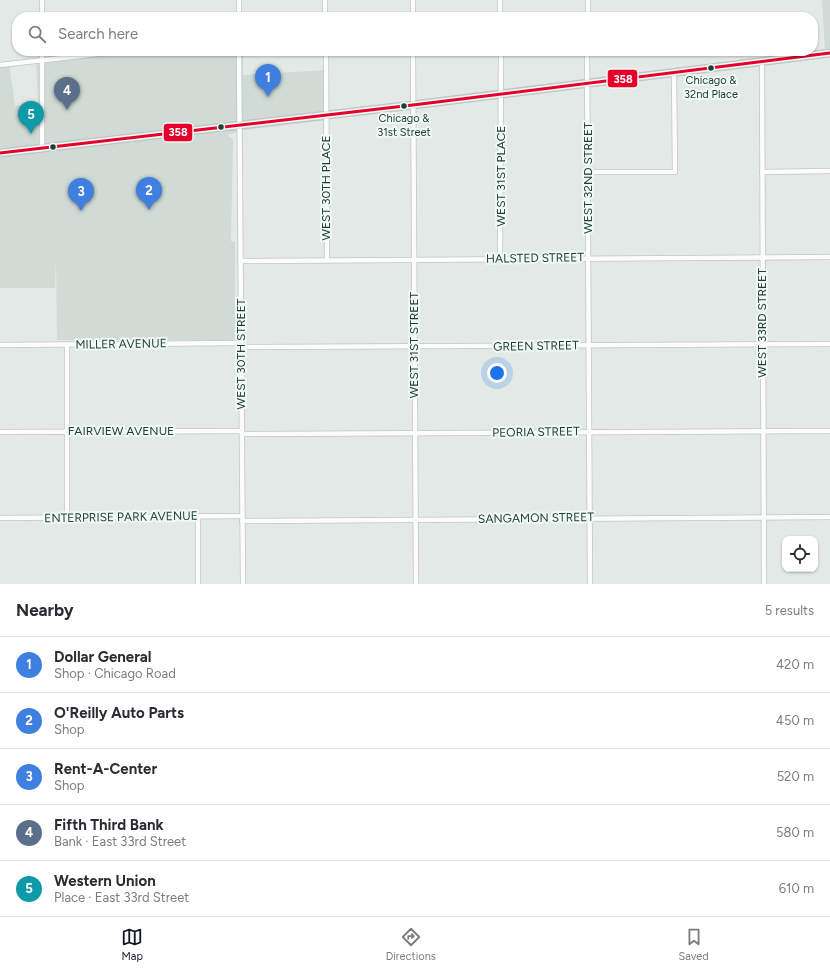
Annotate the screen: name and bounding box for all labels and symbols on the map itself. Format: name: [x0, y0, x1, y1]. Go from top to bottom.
marker: Chicago & 32nd Place: [706, 63, 716, 73]
pin: 1: [255, 64, 281, 97]
line badge: 358: [607, 69, 638, 88]
text: 358: [613, 73, 633, 86]
place label: Chicago & 32nd Place: [684, 74, 738, 101]
pin: 4: [54, 77, 80, 110]
pin: 5: [18, 101, 44, 134]
marker: Chicago & 31st Street: [399, 101, 409, 111]
place label: Chicago & 31st Street: [377, 112, 431, 139]
unlabelled marker: [216, 122, 226, 132]
street label: WEST 32ND STREET: [581, 122, 595, 234]
line badge: 358: [163, 123, 193, 142]
text: 358: [168, 126, 188, 139]
street label: WEST 31ST PLACE: [494, 126, 508, 226]
street label: WEST 30TH PLACE: [319, 135, 333, 241]
unlabelled marker: [48, 142, 58, 152]
pin: 2: [136, 177, 162, 210]
pin: 3: [68, 178, 94, 211]
street label: HALSTED STREET: [486, 250, 585, 266]
street label: WEST 33RD STREET: [755, 268, 769, 378]
street label: WEST 31ST STREET: [407, 291, 421, 398]
street label: WEST 30TH STREET: [234, 298, 248, 409]
street label: MILLER AVENUE: [75, 336, 167, 352]
street label: GREEN STREET: [493, 338, 579, 354]
your location: [487, 363, 507, 383]
street label: FAIRVIEW AVENUE: [68, 424, 174, 438]
street label: PEORIA STREET: [492, 424, 580, 440]
street label: ENTERPRISE PARK AVENUE: [44, 509, 198, 525]
street label: SANGAMON STREET: [478, 510, 594, 526]

